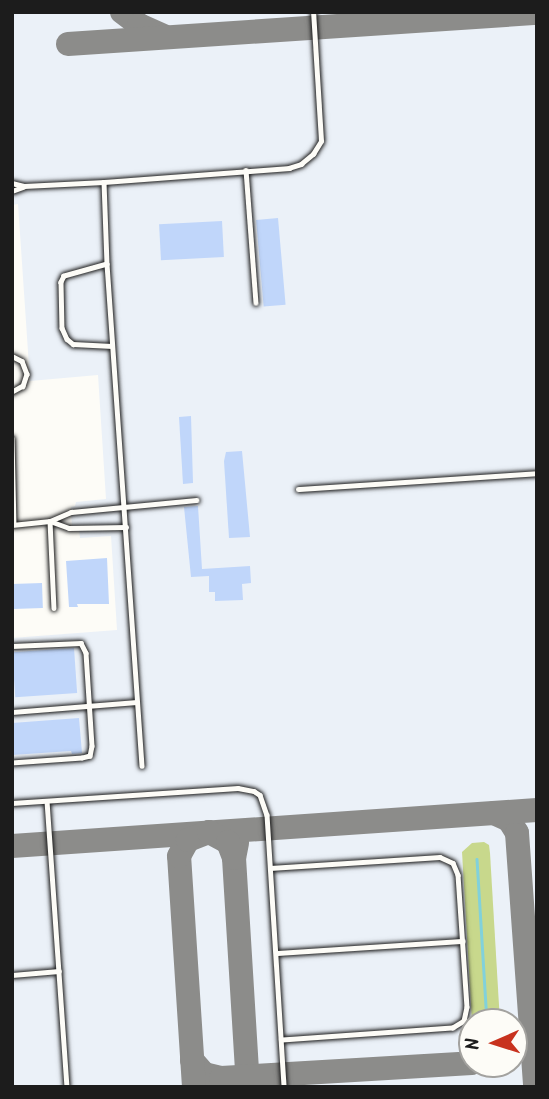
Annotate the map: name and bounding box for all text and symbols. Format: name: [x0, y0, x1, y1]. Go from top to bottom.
north arrow: [458, 1008, 528, 1078]
text: N: [459, 1037, 489, 1051]

